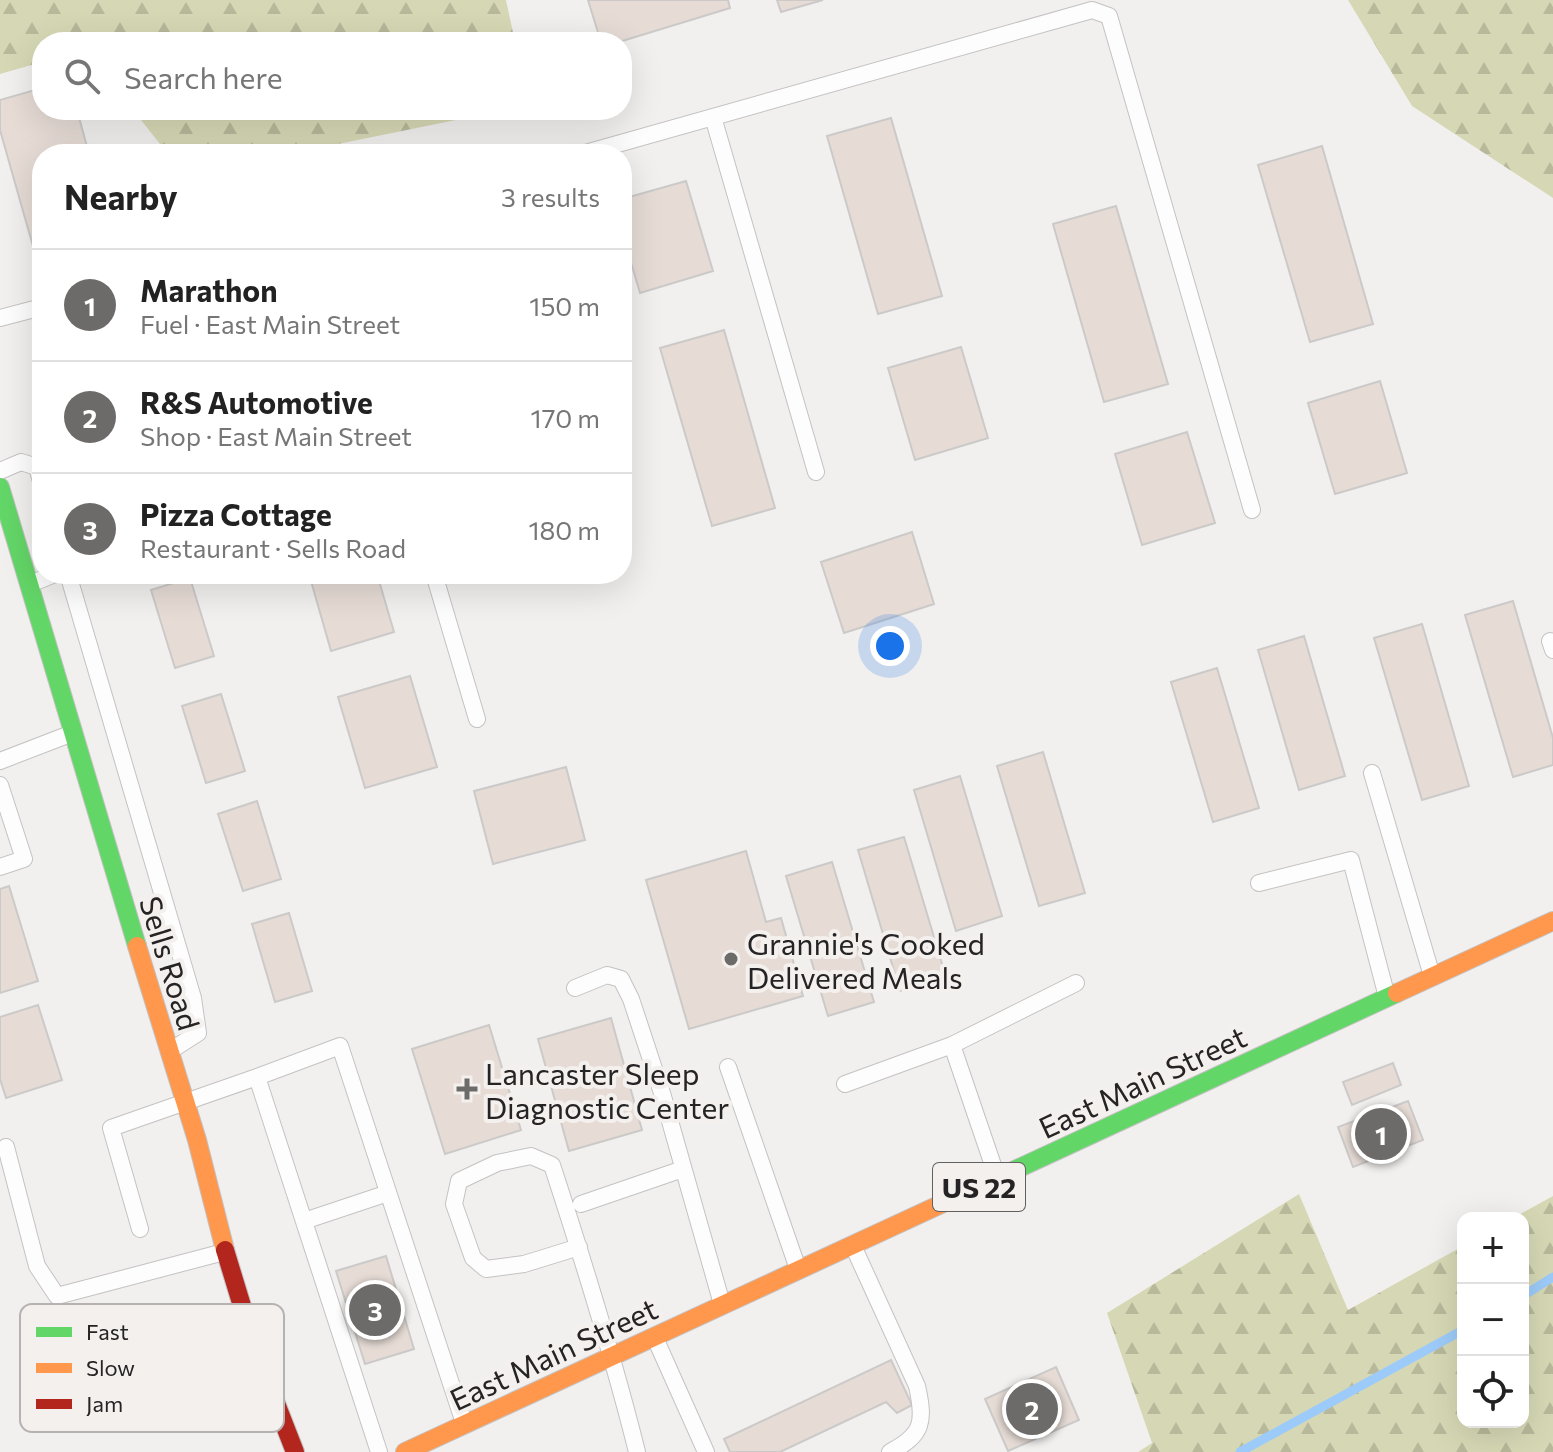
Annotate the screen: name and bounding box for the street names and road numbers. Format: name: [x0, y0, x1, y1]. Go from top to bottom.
street label: Sells Road: [133, 892, 209, 1034]
street label: East Main Street: [1032, 1017, 1252, 1145]
road number: US 22: [933, 1163, 1025, 1211]
street label: East Main Street: [443, 1289, 663, 1417]

